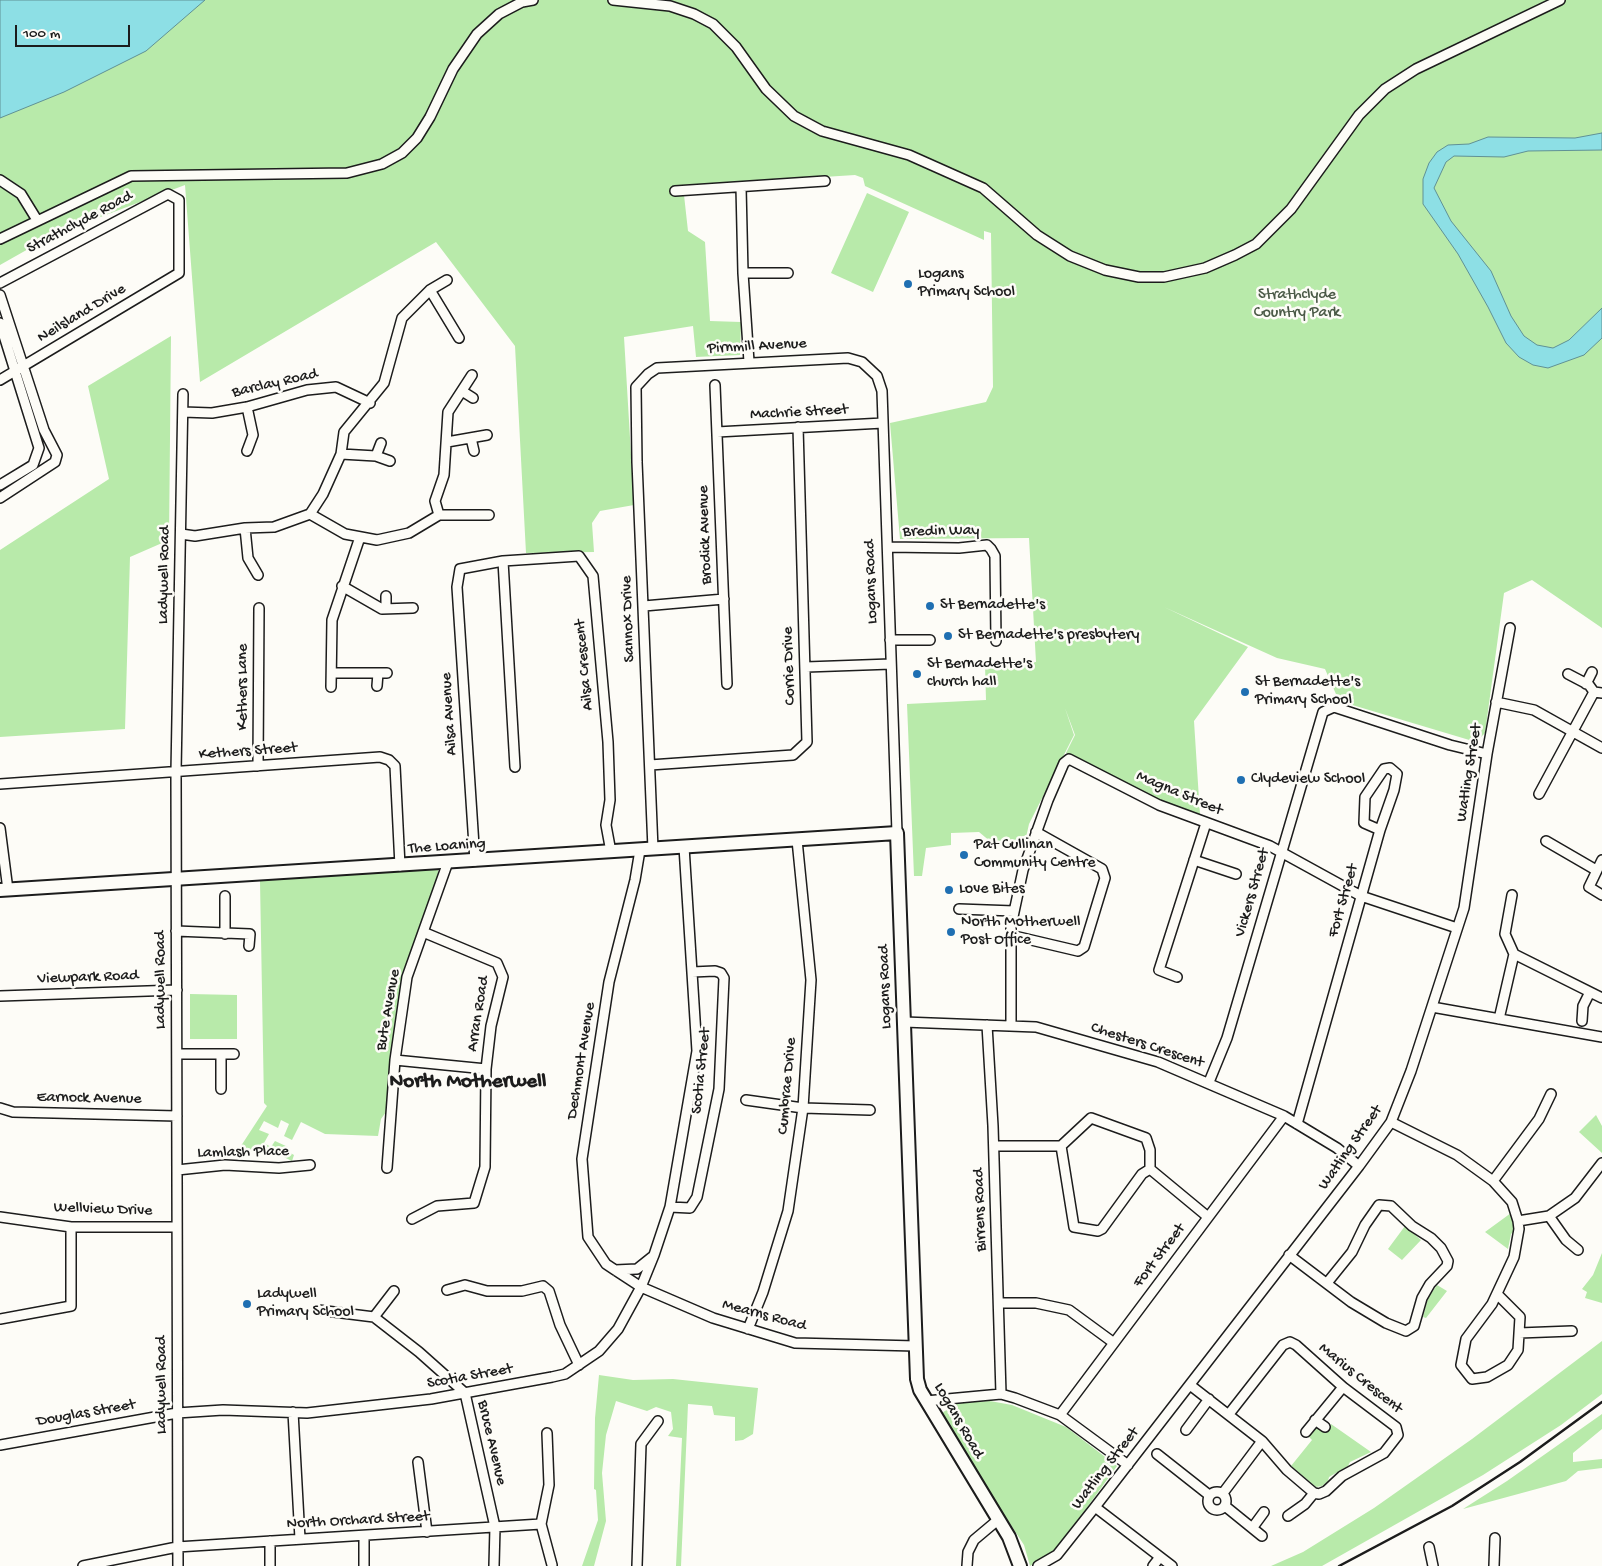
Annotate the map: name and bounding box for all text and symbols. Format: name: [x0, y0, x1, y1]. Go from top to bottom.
scale bar: [18, 15, 132, 47]
text: 100 m: [23, 25, 60, 43]
street label: Strathclyde Road: [24, 187, 136, 259]
place label: Logans Primary School: [918, 265, 1015, 303]
marker: Logans Primary School: [902, 278, 914, 290]
street label: Neilsland Drive: [34, 280, 130, 348]
park label: Strathclyde Country Park: [1254, 286, 1340, 324]
street label: Pirnmill Avenue: [707, 335, 807, 359]
street label: Barclay Road: [230, 365, 320, 403]
street label: Machrie Street: [750, 401, 848, 425]
street label: Brodick Avenue: [695, 485, 717, 585]
street label: Bredin Way: [902, 522, 980, 542]
street label: Ladywell Road: [155, 526, 175, 624]
street label: Logans Road: [861, 540, 883, 624]
street label: Sannox Drive: [618, 575, 640, 663]
place label: St Bernadette's: [940, 596, 1045, 616]
marker: St Bernadette's: [924, 600, 936, 612]
street label: Ailsa Crescent: [571, 619, 599, 711]
street label: Corrie Drive: [779, 626, 801, 706]
place label: St Bernadette's presbytery: [958, 626, 1139, 646]
marker: St Bernadette's presbytery: [942, 630, 954, 642]
street label: Kethers Lane: [234, 644, 254, 730]
place label: St Bernadette's church hall: [927, 655, 1032, 693]
marker: St Bernadette's church hall: [911, 668, 923, 680]
street label: Ailsa Avenue: [438, 672, 462, 756]
place label: St Bernadette's Primary School: [1255, 673, 1360, 711]
marker: St Bernadette's Primary School: [1239, 686, 1251, 698]
street label: Watling Street: [1453, 723, 1487, 823]
street label: Kethers Street: [198, 739, 298, 765]
street label: Magna Street: [1133, 767, 1225, 821]
place label: Clydeview School: [1251, 770, 1365, 790]
marker: Clydeview School: [1235, 774, 1247, 786]
street label: The Loaning: [408, 835, 486, 859]
place label: Pat Cullinan Community Centre: [974, 836, 1095, 874]
street label: Vickers Street: [1231, 847, 1275, 939]
marker: Pat Cullinan Community Centre: [958, 849, 970, 861]
street label: Fort Street: [1324, 862, 1364, 940]
place label: Love Bites: [959, 880, 1025, 900]
marker: Love Bites: [943, 884, 955, 896]
place label: North Motherwell Post Office: [961, 913, 1080, 951]
marker: North Motherwell Post Office: [945, 926, 957, 938]
street label: Ladywell Road: [152, 931, 172, 1029]
street label: Logans Road: [875, 945, 897, 1029]
street label: Viewpark Road: [37, 967, 139, 989]
street label: Bute Avenue: [372, 968, 406, 1052]
street label: Arran Road: [464, 975, 494, 1053]
street label: Dechmont Avenue: [563, 1001, 601, 1121]
street label: Chesters Crescent: [1088, 1019, 1206, 1073]
street label: Scotia Street: [688, 1027, 716, 1115]
street label: Cumbrae Drive: [774, 1037, 802, 1135]
district label: North Motherwell: [390, 1070, 546, 1096]
street label: Earnock Avenue: [36, 1088, 142, 1110]
street label: Watling Street: [1315, 1102, 1387, 1194]
street label: Lamlash Place: [197, 1143, 289, 1163]
street label: Birrens Road: [970, 1168, 992, 1252]
street label: Wellview Drive: [53, 1199, 153, 1221]
street label: Fort Street: [1130, 1220, 1190, 1292]
place label: Ladywell Primary School: [257, 1285, 354, 1323]
street label: Mearns Road: [720, 1296, 808, 1336]
marker: Ladywell Primary School: [241, 1298, 253, 1310]
street label: Ladywell Road: [153, 1336, 173, 1434]
street label: Marius Crescent: [1314, 1339, 1406, 1419]
street label: Scotia Street: [426, 1360, 514, 1394]
street label: Logans Road: [929, 1380, 987, 1462]
street label: Douglas Street: [35, 1396, 137, 1432]
street label: Bruce Avenue: [472, 1398, 510, 1488]
street label: Watling Street: [1068, 1424, 1144, 1514]
street label: North Orchard Street: [286, 1508, 430, 1534]

